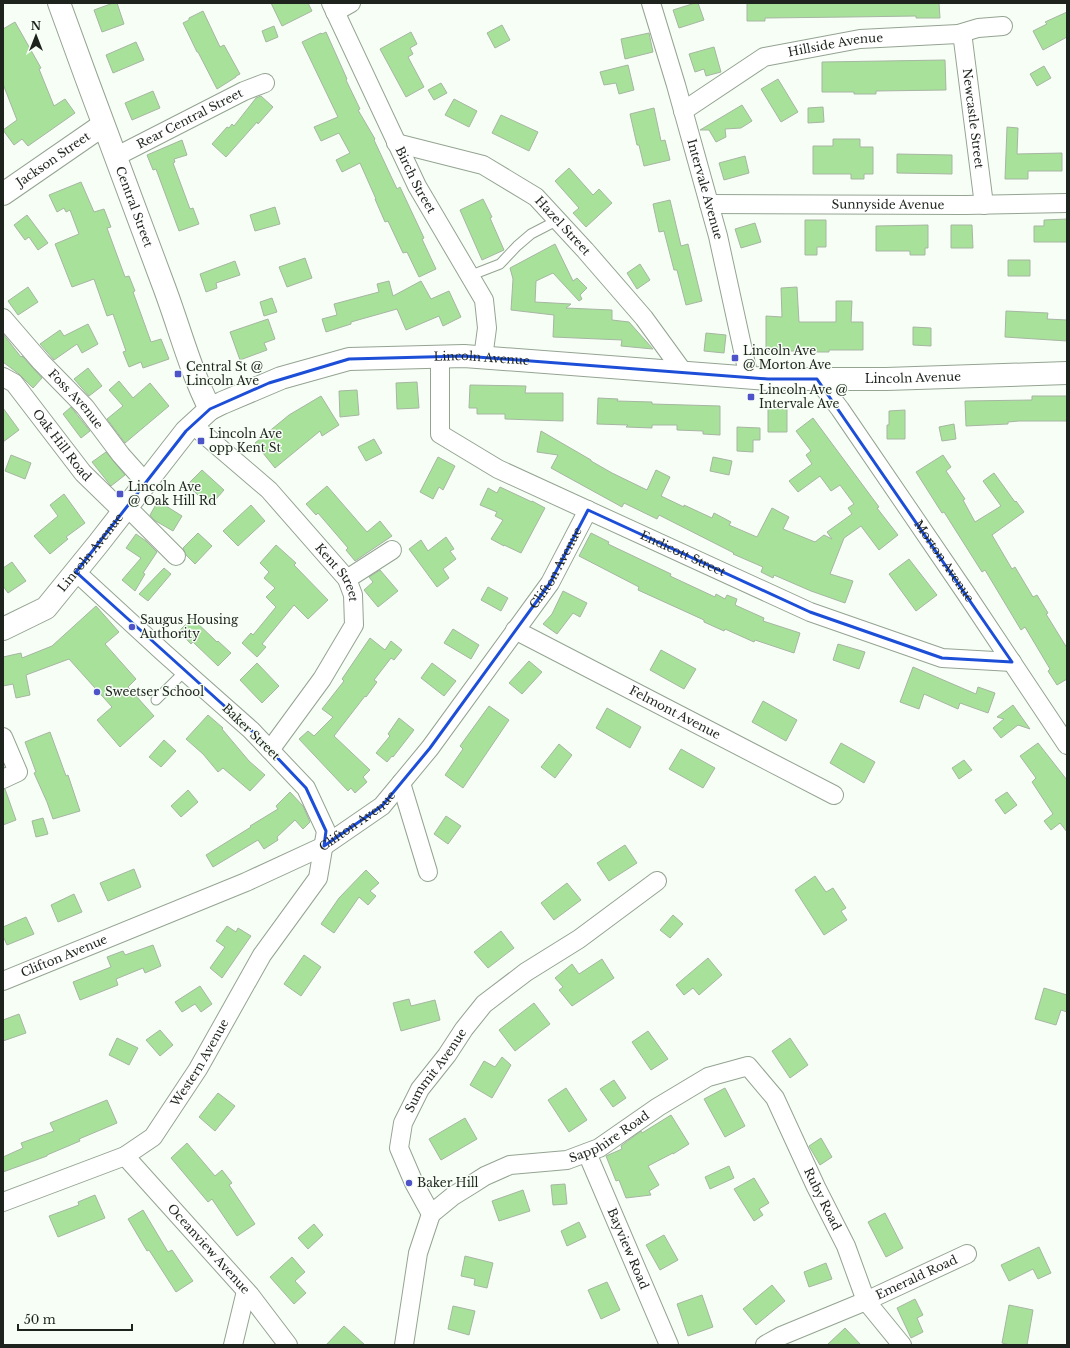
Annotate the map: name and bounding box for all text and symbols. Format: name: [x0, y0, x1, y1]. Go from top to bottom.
north arrow: [16, 16, 56, 56]
text: N: [31, 19, 42, 33]
street label: Hillside Avenue: [787, 30, 884, 59]
street label: Newcastle Street: [960, 68, 987, 170]
street label: Rear Central Street: [134, 85, 245, 152]
street label: Jackson Street: [12, 128, 93, 191]
street label: Intervale Avenue: [684, 137, 727, 241]
street label: Birch Street: [392, 144, 440, 216]
street label: Central Street: [113, 164, 157, 250]
street label: Hazel Street: [532, 193, 594, 258]
street label: Sunnyside Avenue: [832, 196, 945, 212]
place label: Lincoln Ave @ Morton Ave: [743, 343, 831, 372]
street label: Lincoln Avenue: [433, 348, 530, 368]
marker: Lincoln Ave @ Morton Ave: [730, 353, 740, 363]
place label: Central St @ Lincoln Ave: [186, 359, 263, 388]
street label: Foss Avenue: [45, 366, 107, 432]
marker: Central St @ Lincoln Ave: [173, 369, 183, 379]
street label: Lincoln Avenue: [865, 369, 961, 386]
place label: Lincoln Ave @ Intervale Ave: [759, 382, 848, 411]
marker: Lincoln Ave @ Intervale Ave: [746, 392, 756, 402]
street label: Oak Hill Road: [30, 406, 95, 484]
place label: Lincoln Ave opp Kent St: [209, 426, 282, 455]
marker: Lincoln Ave opp Kent St: [196, 436, 206, 446]
place label: Lincoln Ave @ Oak Hill Rd: [128, 479, 216, 508]
marker: Lincoln Ave @ Oak Hill Rd: [115, 489, 125, 499]
street label: Lincoln Avenue: [54, 510, 126, 595]
street label: Morton Avenue: [911, 517, 978, 605]
street label: Clifton Avenue: [526, 524, 585, 611]
street label: Endicott Street: [638, 527, 728, 579]
street label: Kent Street: [312, 540, 361, 602]
place label: Saugus Housing Authority: [139, 612, 239, 641]
marker: Saugus Housing Authority: [127, 622, 137, 632]
street label: Felmont Avenue: [627, 682, 723, 742]
place label: Sweetser School: [105, 684, 204, 699]
marker: Sweetser School: [92, 687, 102, 697]
street label: Baker Street: [219, 700, 284, 763]
street label: Clifton Avenue: [316, 788, 398, 854]
street label: Clifton Avenue: [19, 931, 109, 980]
street label: Western Avenue: [167, 1016, 232, 1110]
street label: Summit Avenue: [401, 1025, 469, 1115]
street label: Sapphire Road: [567, 1107, 652, 1166]
street label: Ruby Road: [801, 1165, 845, 1233]
place label: Baker Hill: [417, 1175, 479, 1190]
marker: Baker Hill: [404, 1178, 414, 1188]
street label: Oceanview Avenue: [165, 1200, 253, 1297]
street label: Bayview Road: [604, 1206, 652, 1291]
street label: Emerald Road: [873, 1252, 960, 1302]
scale bar: [18, 1306, 132, 1332]
text: 50 m: [24, 1312, 56, 1327]

